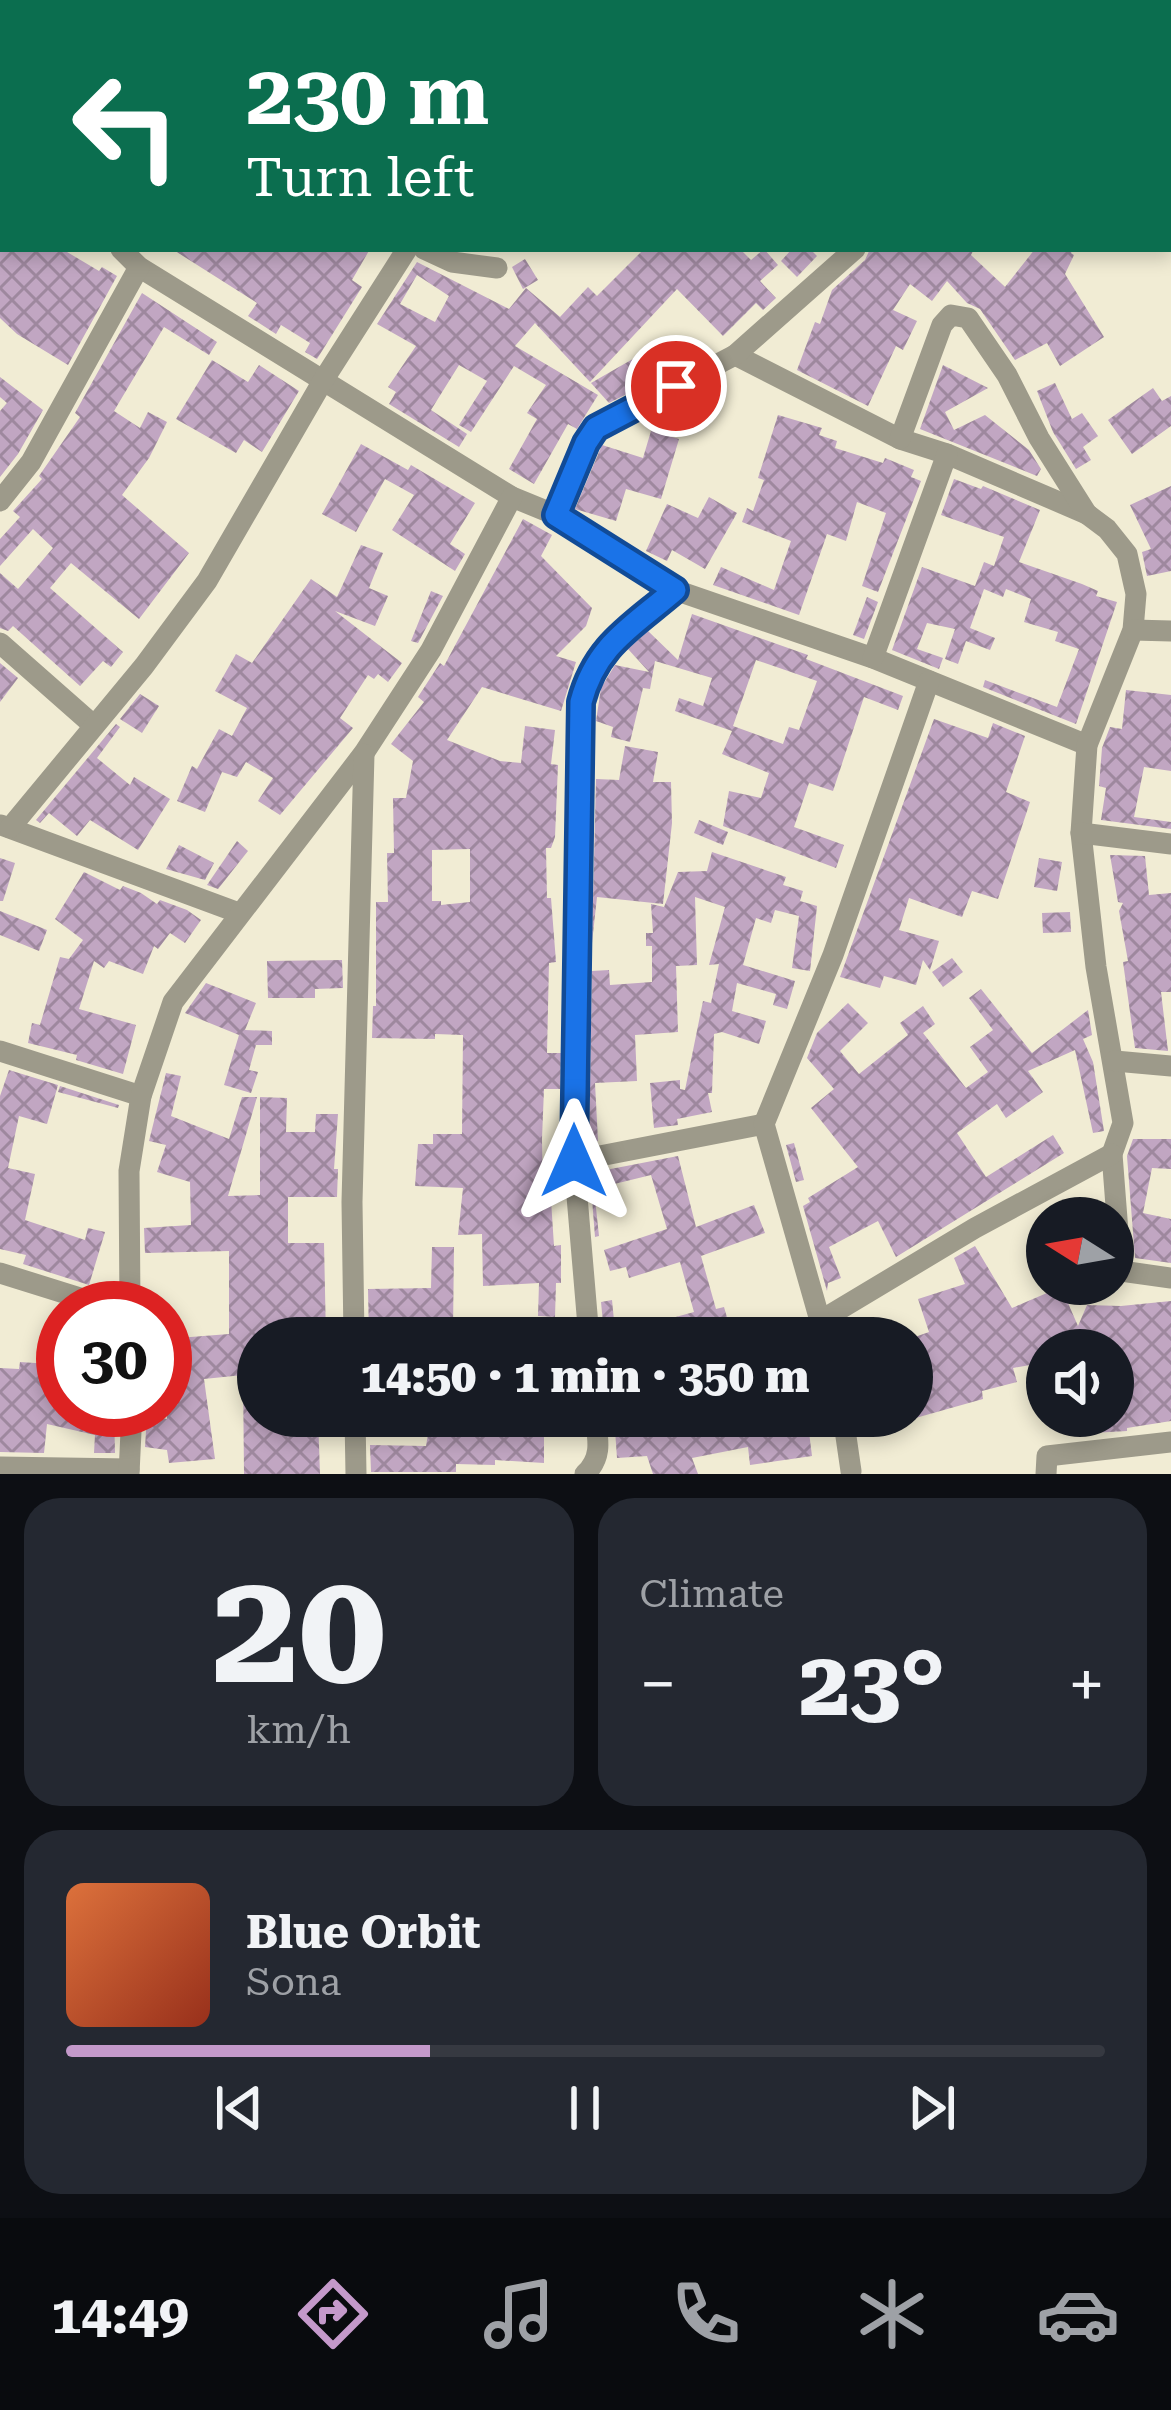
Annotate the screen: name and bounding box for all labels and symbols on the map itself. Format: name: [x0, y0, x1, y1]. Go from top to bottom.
pin: [625, 335, 727, 437]
position arrow: [511, 1098, 637, 1224]
north arrow: [1026, 1197, 1134, 1305]
speed limit sign: 30: [36, 1281, 192, 1437]

